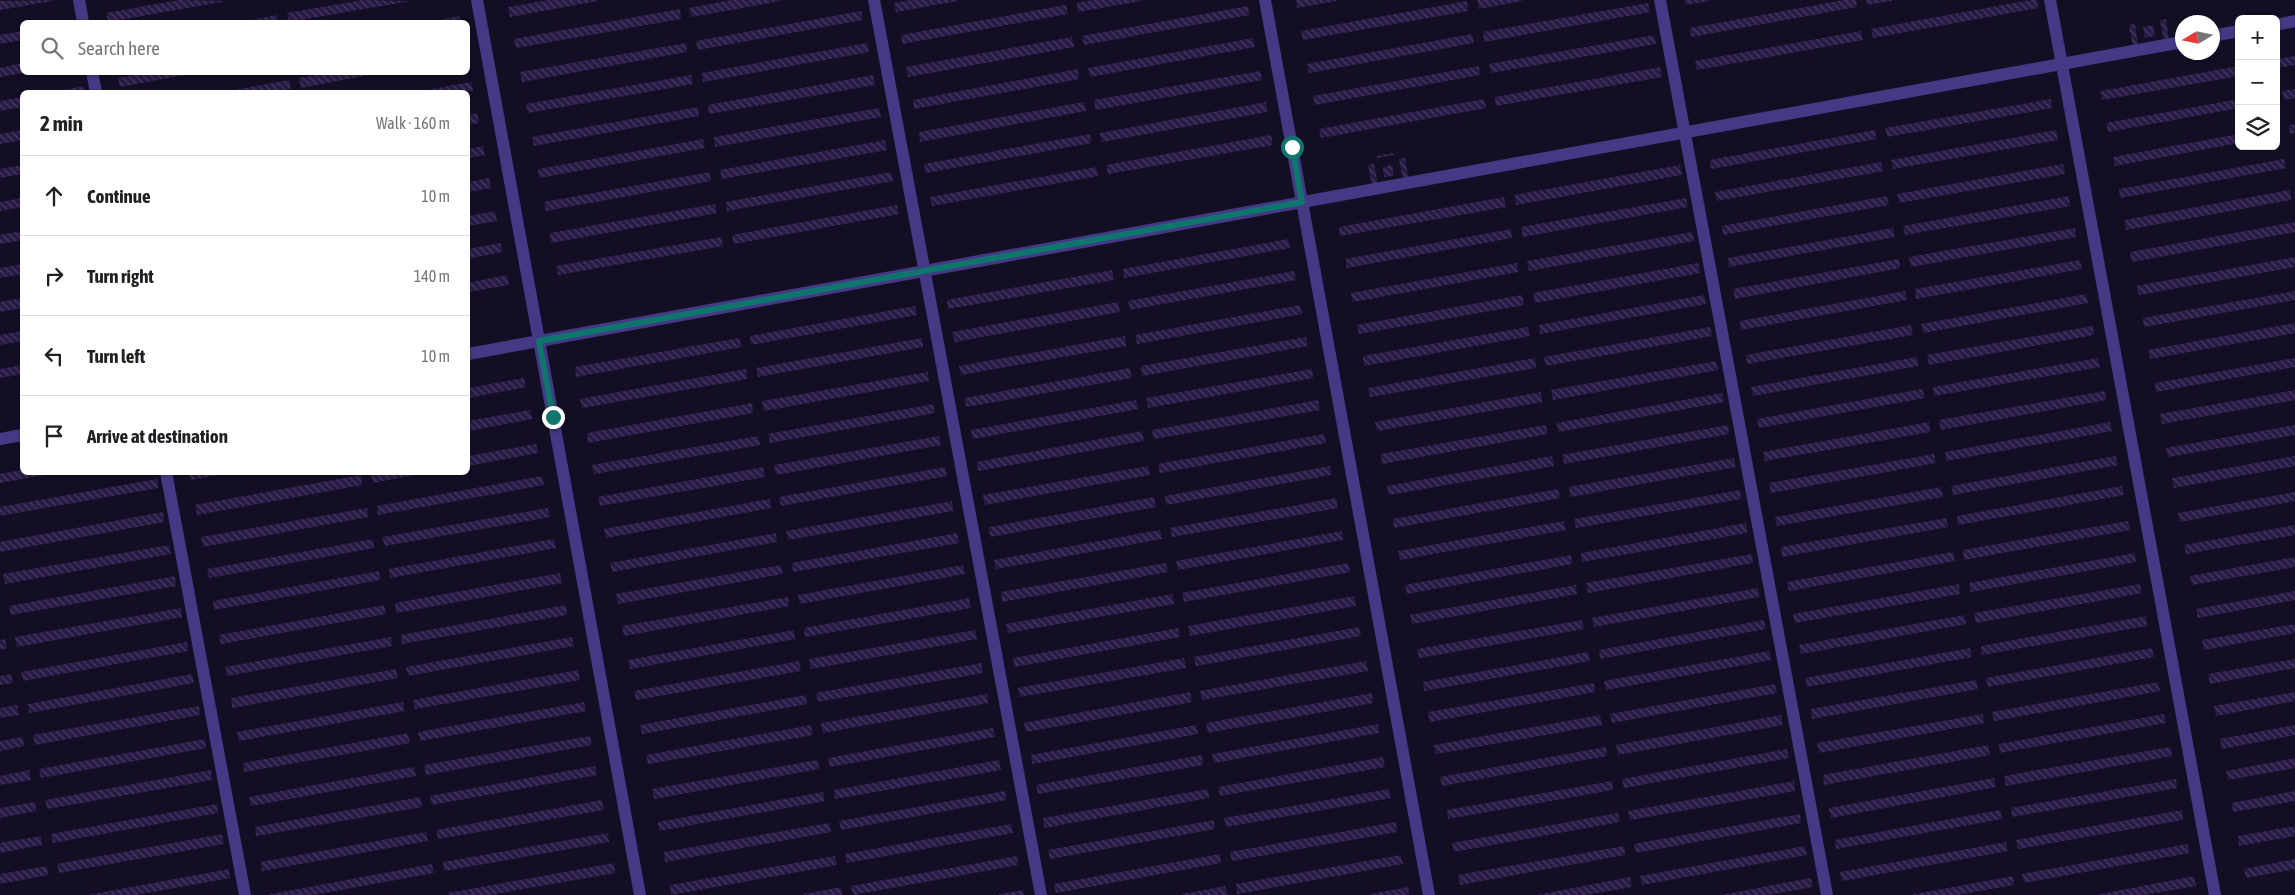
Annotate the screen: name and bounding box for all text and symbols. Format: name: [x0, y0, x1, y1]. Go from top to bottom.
north arrow: [2175, 15, 2220, 60]
map controls: [2235, 15, 2280, 150]
button: +: [2235, 15, 2280, 60]
search box: [20, 20, 470, 75]
icon: search: [38, 34, 66, 62]
text: Search here: [78, 37, 160, 59]
button: −: [2235, 60, 2280, 105]
button: layers: [2235, 105, 2280, 150]
text: 2 min: [40, 111, 83, 135]
text: Walk · 160 m: [376, 114, 450, 132]
route start: [1281, 136, 1304, 159]
icon: ahead: [40, 182, 68, 210]
text: Continue: [87, 185, 151, 207]
text: 10 m: [421, 187, 450, 205]
icon: right: [40, 262, 68, 290]
text: Turn right: [87, 265, 154, 287]
text: 140 m: [414, 267, 450, 285]
icon: left: [40, 342, 68, 370]
text: Turn left: [87, 345, 145, 367]
text: 10 m: [421, 347, 450, 365]
route end: [542, 406, 565, 429]
icon: arrive: [40, 422, 68, 450]
text: Arrive at destination: [87, 425, 228, 447]

